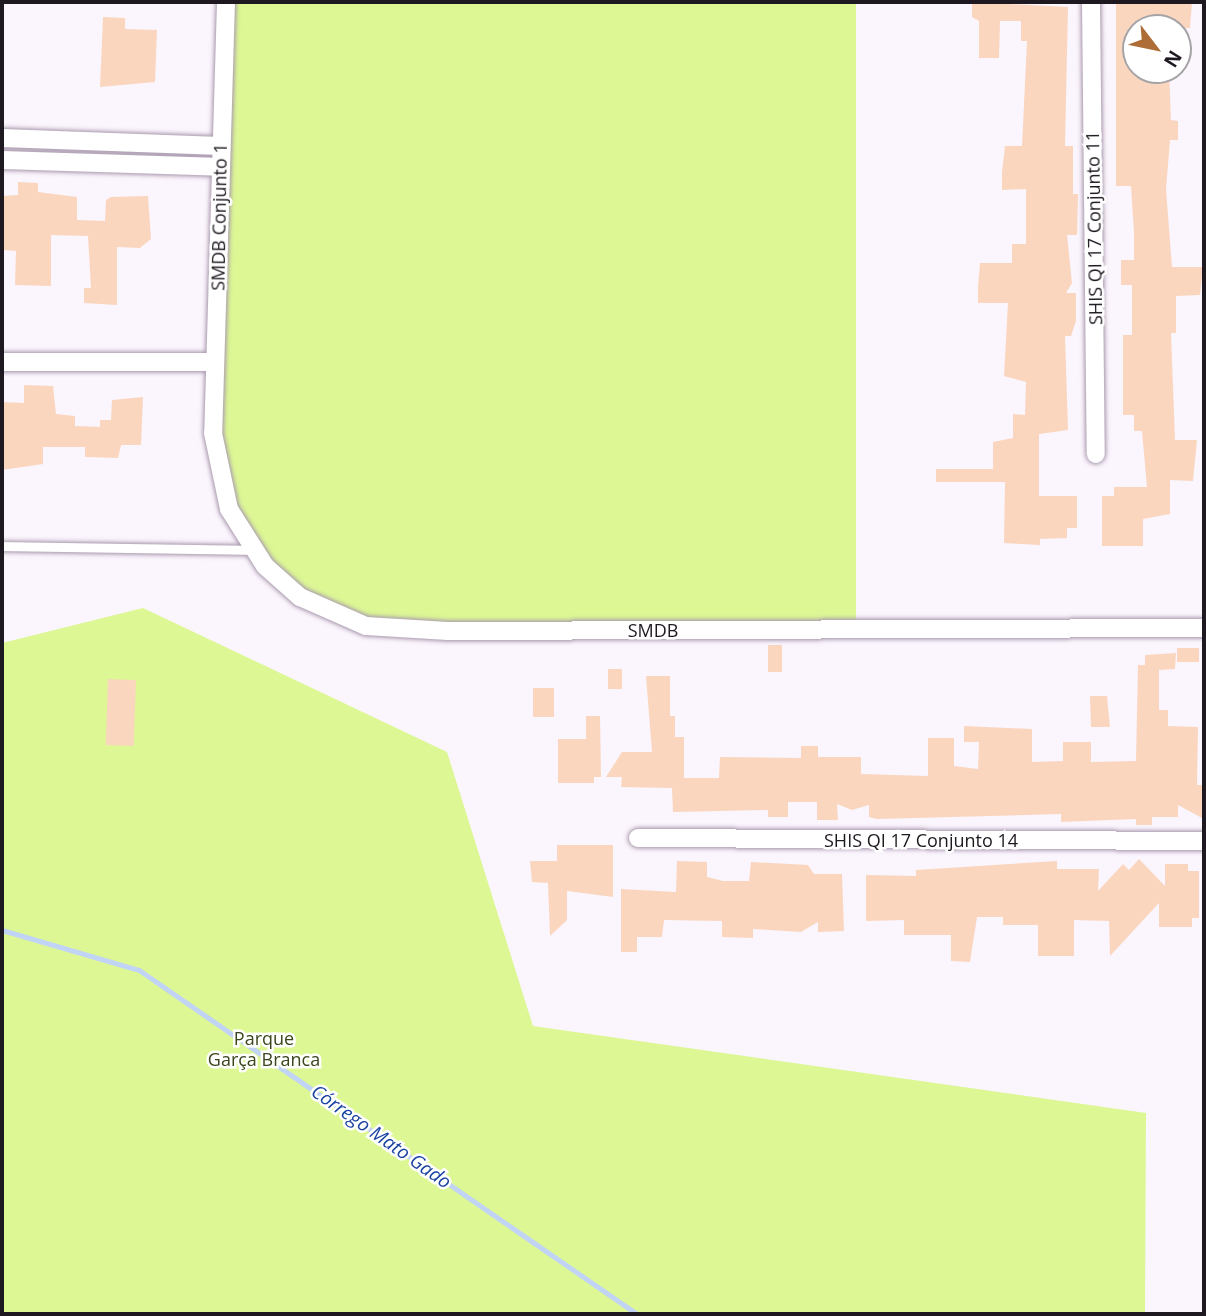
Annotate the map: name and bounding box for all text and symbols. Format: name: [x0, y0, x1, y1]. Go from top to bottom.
north arrow: [1122, 14, 1192, 84]
text: N: [1158, 46, 1188, 73]
street label: SHIS QI 17 Conjunto 11: [1082, 131, 1106, 325]
street label: SMDB Conjunto 1: [207, 143, 231, 291]
street label: SMDB: [628, 619, 678, 641]
street label: SHIS QI 17 Conjunto 14: [824, 829, 1018, 851]
park label: Parque Garça Branca: [208, 1028, 320, 1070]
water label: Córrego Mato Gado: [307, 1080, 455, 1194]

